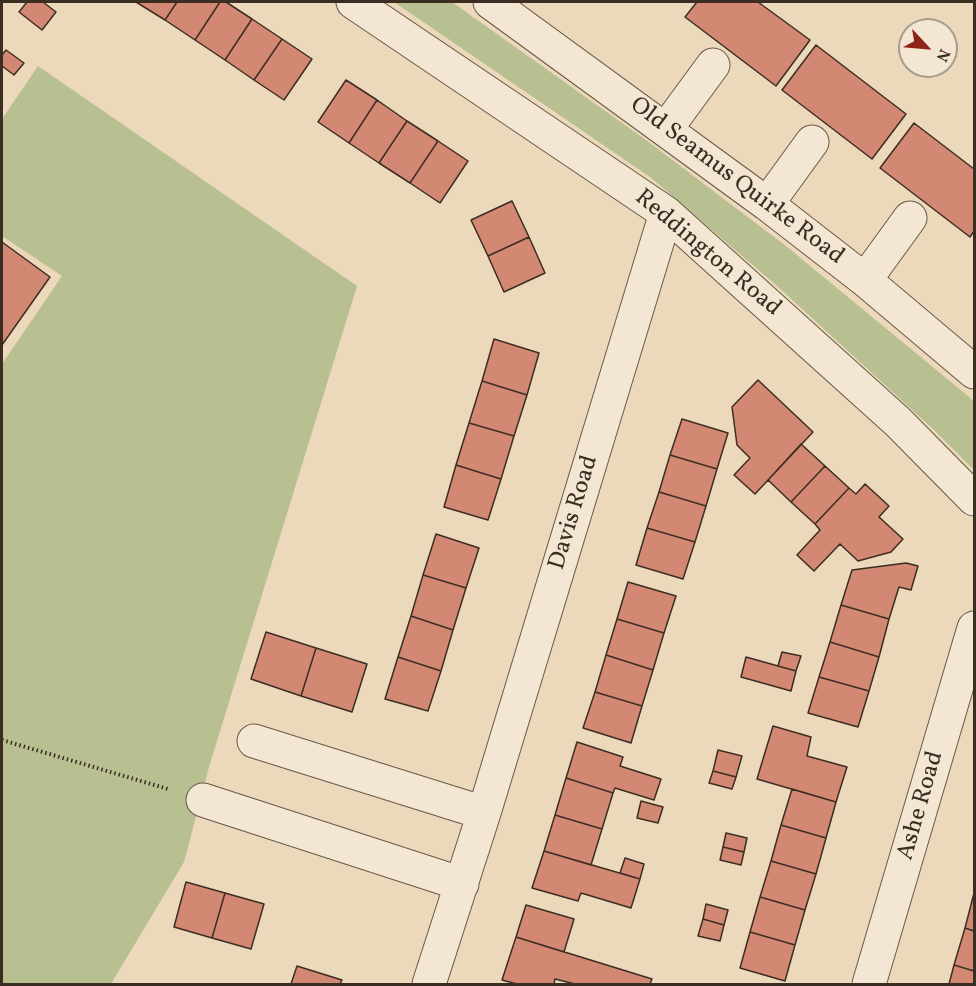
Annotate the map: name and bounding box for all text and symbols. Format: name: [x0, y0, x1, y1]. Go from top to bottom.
north arrow: [898, 18, 958, 78]
text: N: [930, 45, 955, 65]
street label: Old Seamus Quirke Road: [623, 92, 849, 272]
street label: Reddington Road: [628, 184, 786, 324]
street label: Davis Road: [544, 452, 606, 574]
street label: Ashe Road: [893, 748, 951, 864]

